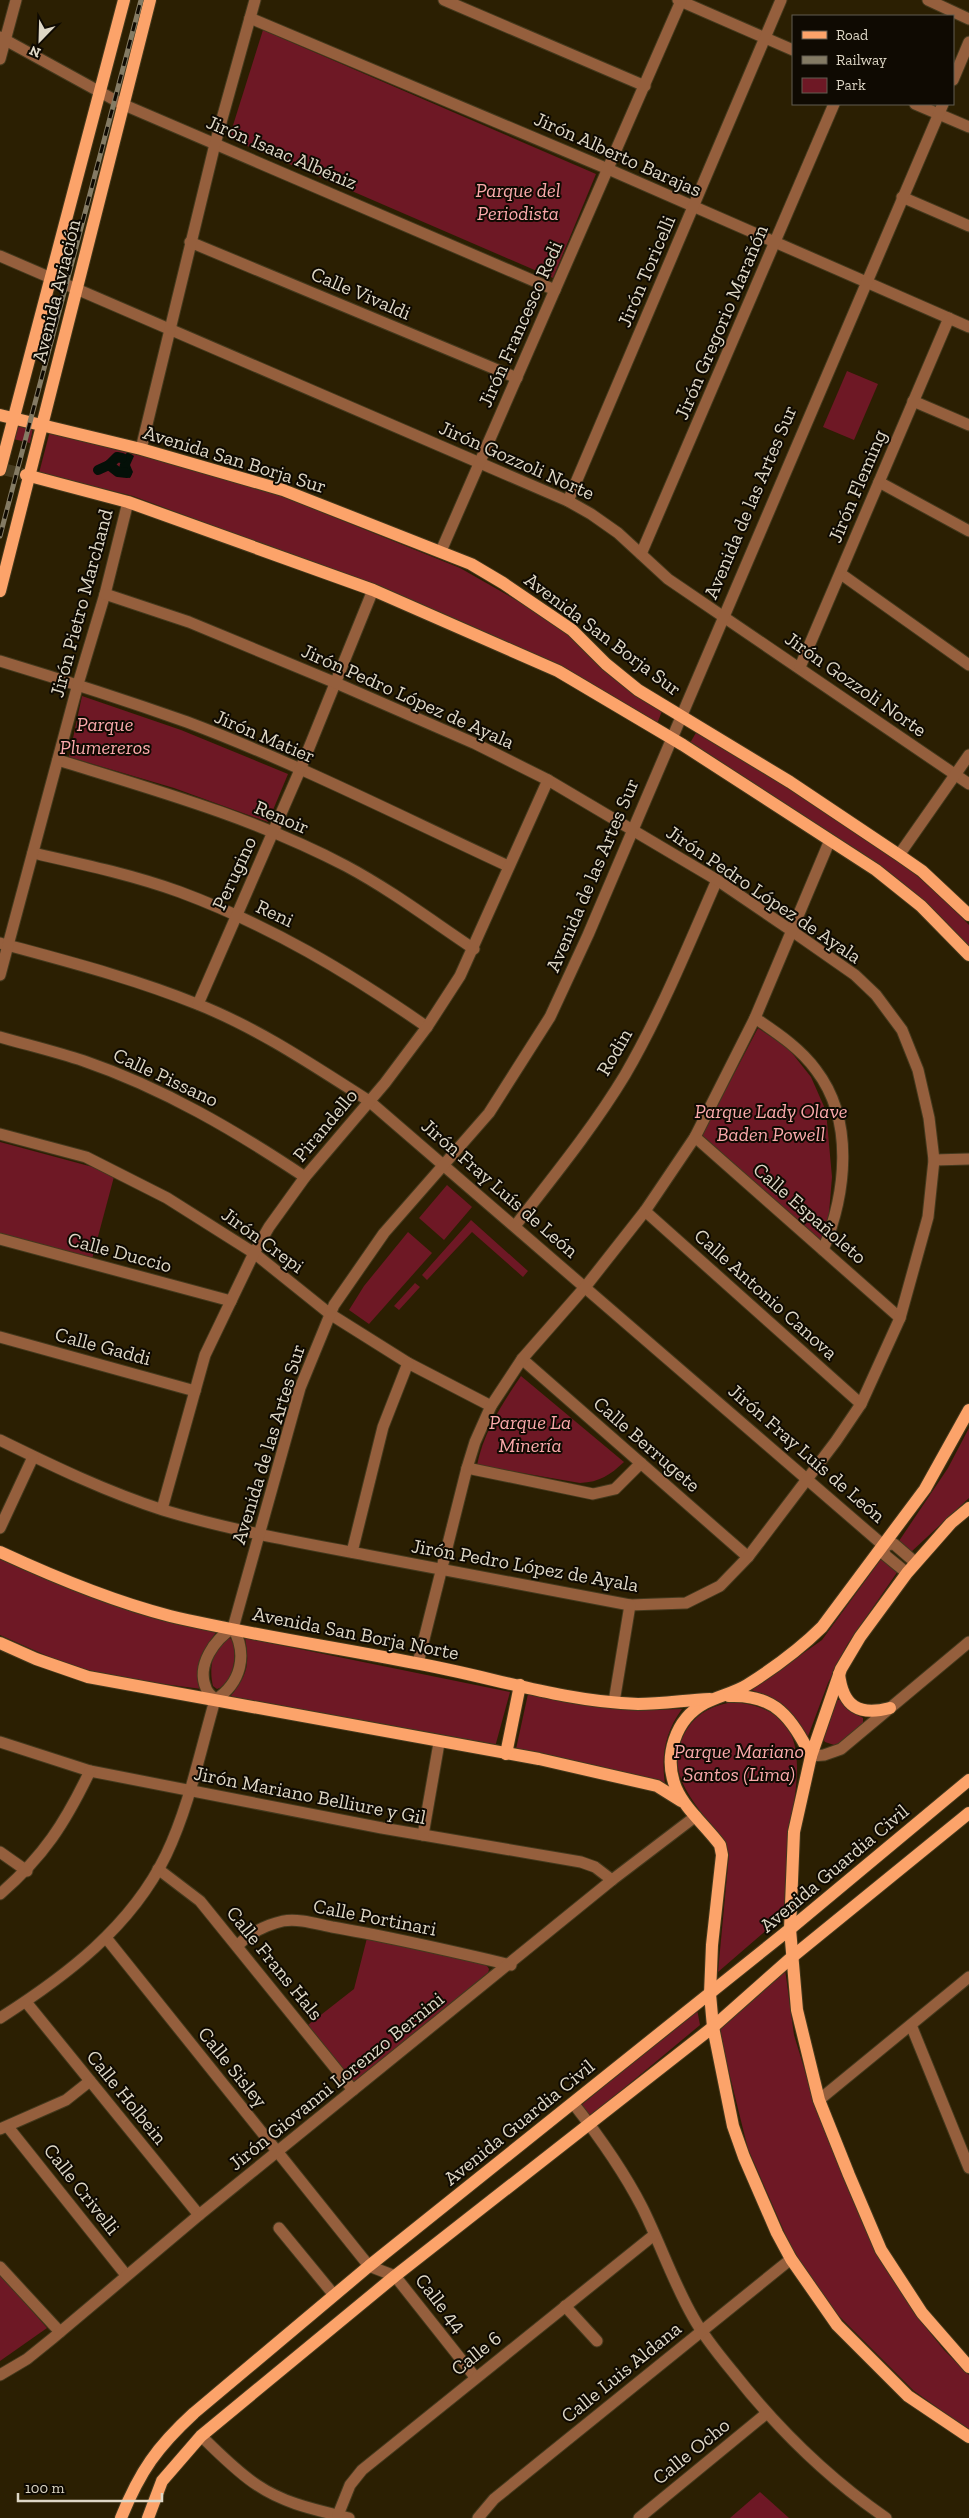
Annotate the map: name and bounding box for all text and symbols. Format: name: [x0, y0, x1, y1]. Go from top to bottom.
north arrow: [15, 15, 65, 65]
legend: [792, 15, 954, 105]
text: Road: [836, 26, 869, 44]
text: N: [27, 41, 43, 61]
text: Railway: [836, 51, 887, 69]
text: Park: [836, 76, 866, 94]
street label: Jirón Alberto Barajas: [531, 106, 705, 202]
street label: Jirón Isaac Albéniz: [203, 109, 361, 195]
park label: Parque del Periodista: [475, 178, 561, 225]
street label: Jirón Toricelli: [612, 211, 680, 330]
street label: Avenida Aviación: [27, 216, 86, 365]
street label: Jirón Gregorio Marañón: [669, 221, 773, 423]
street label: Jirón Francesco Redi: [473, 237, 568, 411]
street label: Calle Vivaldi: [307, 261, 415, 325]
street label: Avenida de las Artes Sur: [698, 402, 802, 602]
street label: Jirón Gozzoli Norte: [436, 415, 598, 505]
street label: Avenida San Borja Sur: [141, 420, 329, 498]
street label: Jirón Fleming: [822, 426, 892, 546]
street label: Jirón Pietro Marchand: [44, 506, 118, 700]
street label: Avenida San Borja Sur: [520, 567, 686, 701]
street label: Jirón Gozzoli Norte: [781, 626, 931, 742]
street label: Jirón Pedro López de Ayala: [298, 638, 518, 754]
street label: Jirón Matier: [211, 704, 319, 768]
park label: Parque Plumereros: [59, 712, 151, 759]
street label: Avenida de las Artes Sur: [540, 775, 644, 975]
street label: Renoir: [251, 795, 313, 839]
street label: Jirón Pedro López de Ayala: [662, 820, 866, 969]
street label: Perugino: [207, 832, 261, 914]
street label: Reni: [252, 894, 298, 932]
street label: Rodin: [591, 1024, 637, 1080]
street label: Calle Pissano: [110, 1042, 222, 1112]
street label: Pirandello: [288, 1084, 362, 1166]
park label: Parque Lady Olave Baden Powell: [694, 1099, 848, 1146]
street label: Jirón Fray Luís de León: [417, 1113, 584, 1263]
street label: Calle Españoleto: [748, 1157, 872, 1269]
street label: Jirón Crepi: [217, 1202, 309, 1278]
street label: Calle Antonio Canova: [689, 1223, 843, 1365]
street label: Calle Duccio: [65, 1227, 175, 1277]
street label: Calle Gaddi: [52, 1322, 154, 1370]
street label: Avenida de las Artes Sur: [226, 1341, 310, 1547]
street label: Jirón Fray Luís de León: [724, 1378, 891, 1528]
street label: Calle Berrugete: [589, 1391, 705, 1497]
park label: Parque La Minería: [489, 1410, 571, 1457]
street label: Jirón Pedro López de Ayala: [410, 1533, 641, 1597]
street label: Avenida San Borja Norte: [251, 1601, 461, 1665]
park label: Parque Mariano Santos (Lima): [674, 1739, 804, 1786]
street label: Jirón Mariano Belliure y Gil: [192, 1761, 428, 1829]
street label: Avenida Guardia Civil: [755, 1799, 913, 1937]
street label: Calle Portinari: [311, 1893, 439, 1941]
street label: Calle Frans Hals: [222, 1901, 328, 2025]
street label: Jirón Giovanni Lorenzo Bernini: [224, 1987, 449, 2175]
street label: Calle Sisley: [193, 2022, 273, 2113]
street label: Calle Holbein: [82, 2045, 173, 2149]
street label: Avenida Guardia Civil: [439, 2054, 599, 2190]
street label: Calle Crivelli: [39, 2139, 125, 2240]
street label: Calle 44: [410, 2269, 472, 2338]
street label: Calle Luis Aldana: [556, 2316, 686, 2428]
street label: Calle 6: [446, 2325, 506, 2381]
street label: Calle Ocho: [648, 2413, 734, 2489]
scale bar: [18, 2470, 161, 2502]
text: 100 m: [25, 2479, 64, 2497]

